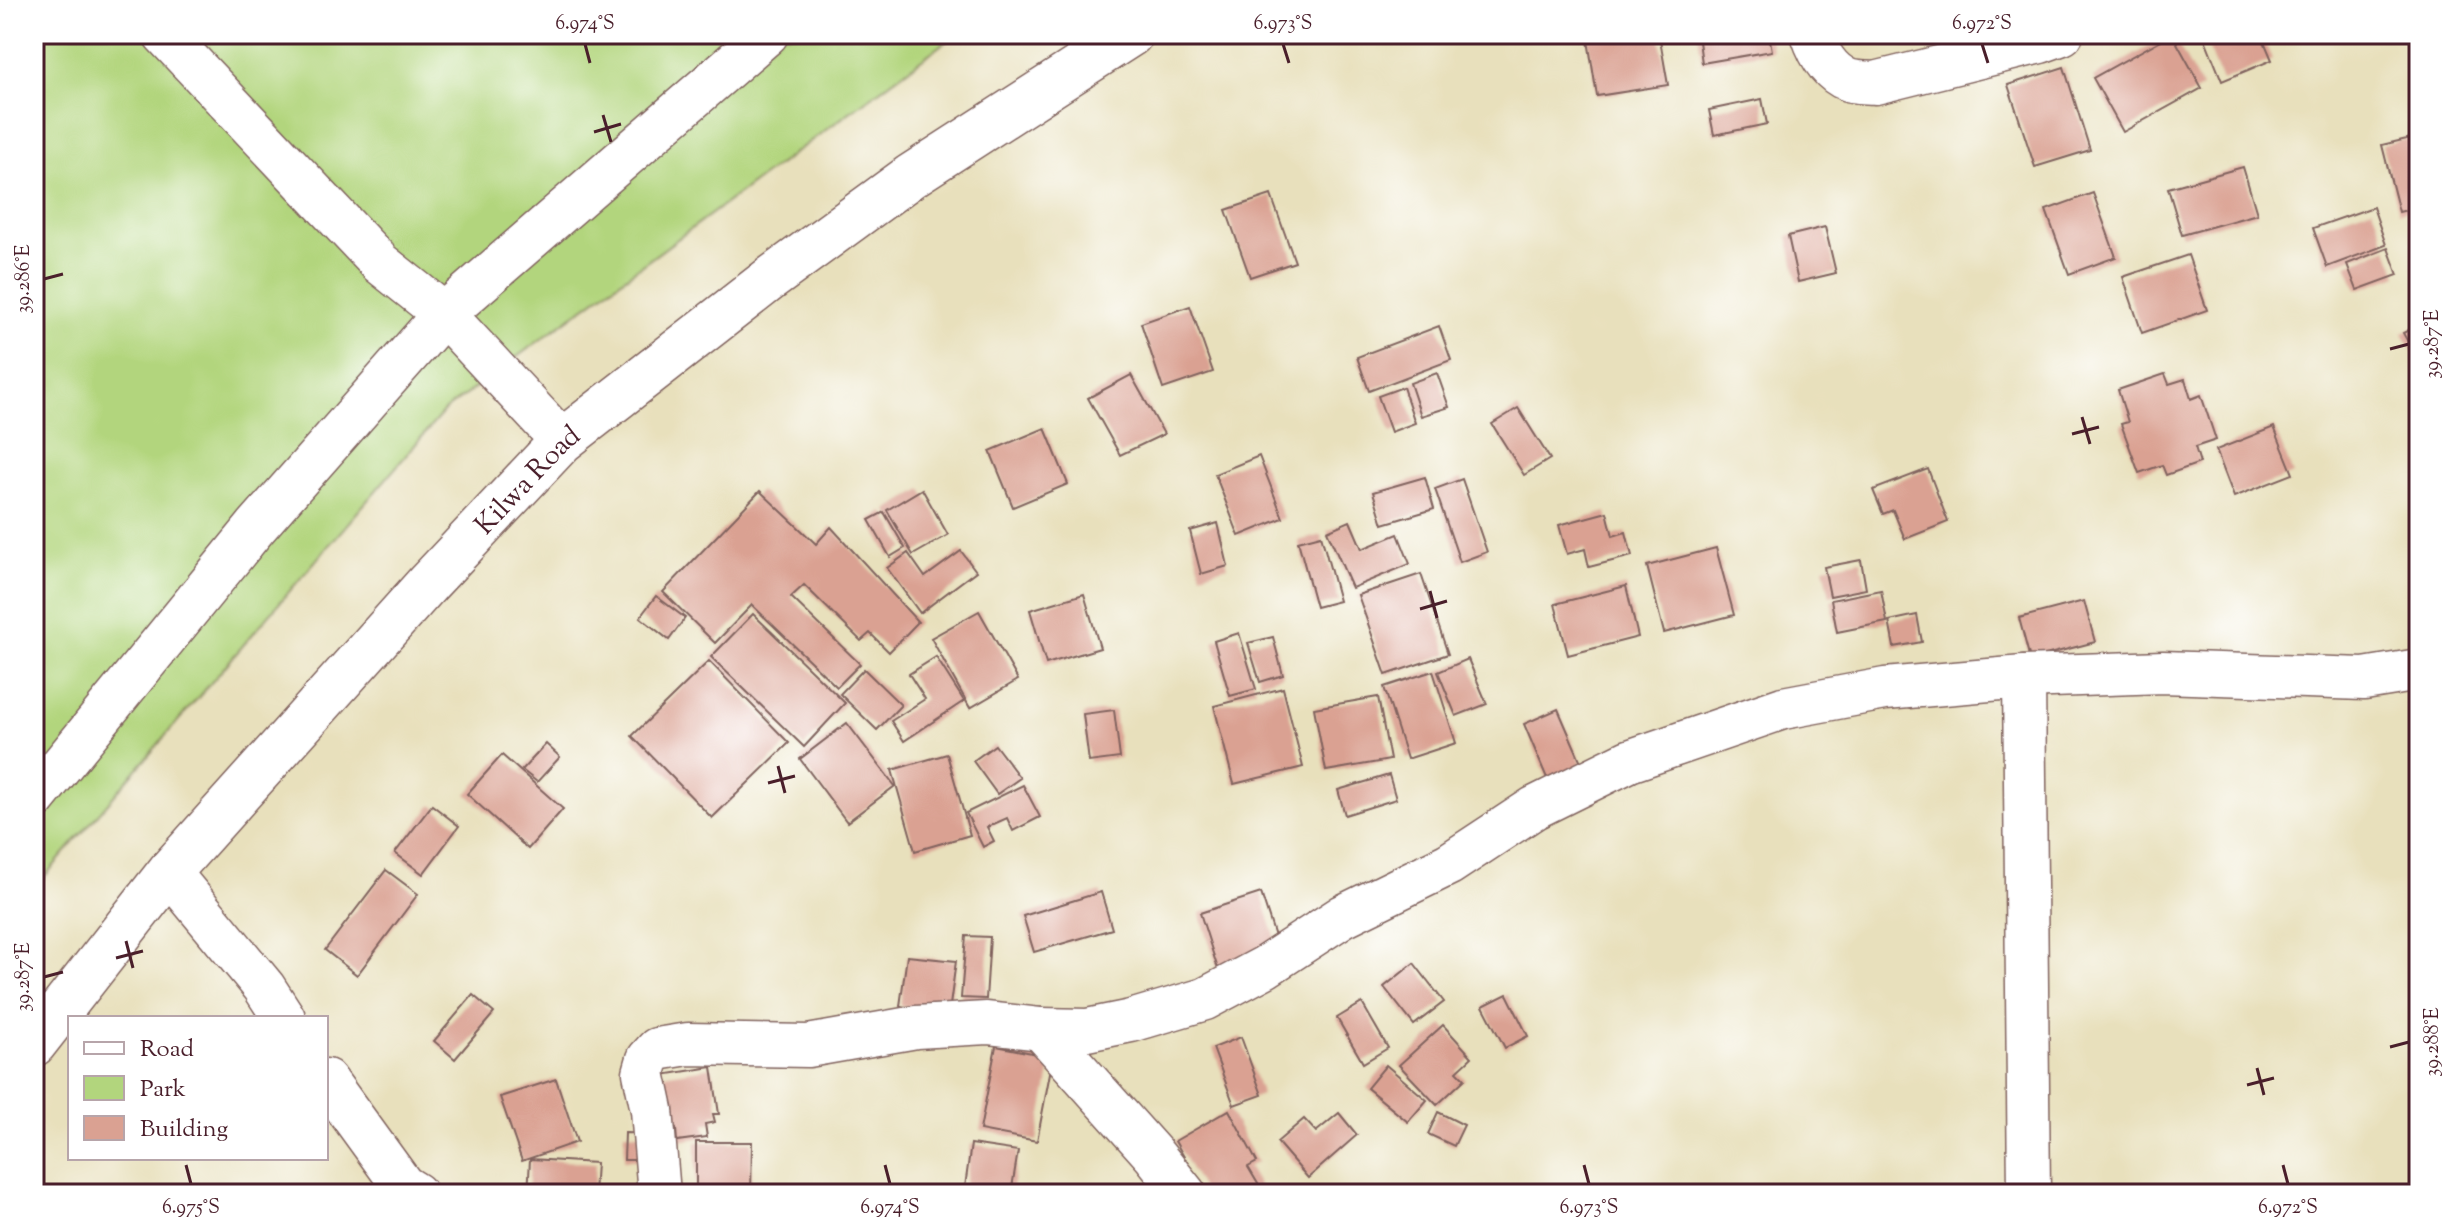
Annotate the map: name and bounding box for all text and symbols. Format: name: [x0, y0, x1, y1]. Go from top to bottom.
text: 6.974°S: [555, 10, 615, 39]
text: 6.973°S: [1254, 10, 1312, 39]
text: 6.972°S: [1952, 10, 2012, 39]
text: 39.286°E: [10, 244, 39, 314]
text: 39.287°E: [2419, 309, 2448, 379]
street label: Kilwa Road: [466, 417, 590, 545]
text: 39.287°E: [10, 942, 39, 1012]
text: 39.288°E: [2419, 1007, 2448, 1077]
legend: [68, 1016, 328, 1160]
text: Road: [140, 1033, 194, 1067]
text: Park: [140, 1073, 186, 1107]
text: Building: [140, 1113, 229, 1147]
text: 6.975°S: [162, 1194, 220, 1223]
text: 6.974°S: [860, 1194, 920, 1223]
text: 6.973°S: [1560, 1194, 1618, 1223]
text: 6.972°S: [2258, 1194, 2318, 1223]

